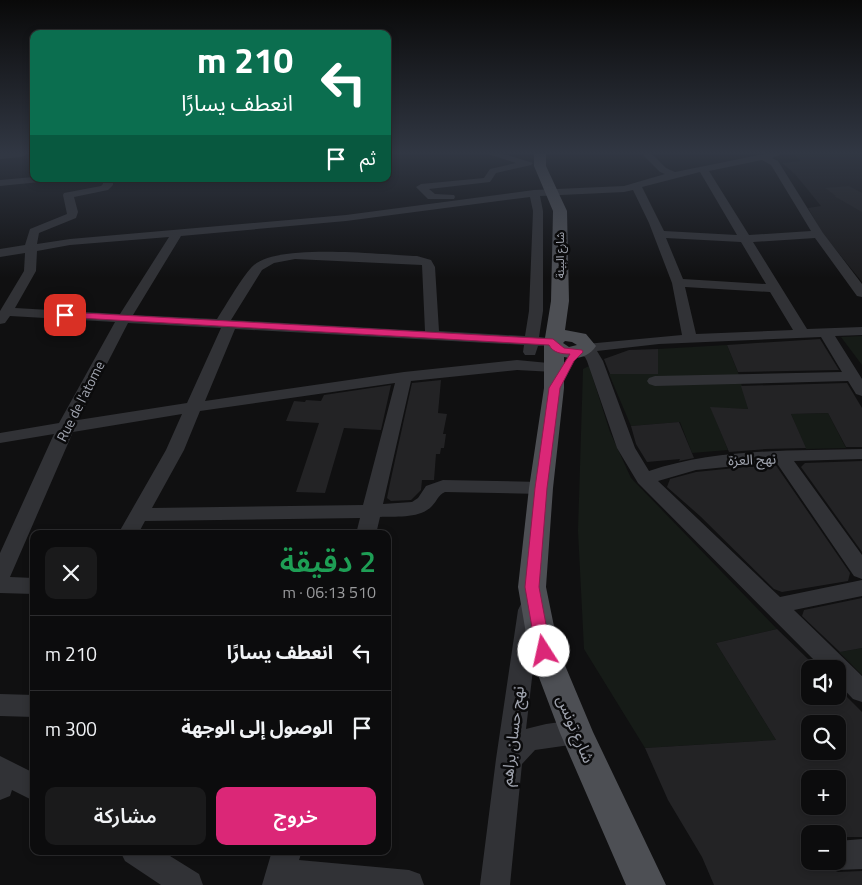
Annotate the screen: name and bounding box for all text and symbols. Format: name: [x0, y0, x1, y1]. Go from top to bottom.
text: 210 m: [197, 33, 293, 87]
icon: left: [311, 50, 376, 115]
text: انعطف يسارًا: [181, 86, 293, 120]
text: ثم: [360, 143, 376, 172]
icon: arrive: [322, 145, 350, 173]
street label: شارع البيئة: [552, 231, 568, 278]
pin: [44, 294, 86, 336]
icon: arrive: [51, 301, 79, 329]
street label: Rue de l'atome: [51, 357, 109, 445]
street label: نهج العزة: [728, 448, 777, 471]
text: 2 دقيقة: [280, 538, 376, 584]
button: close: [45, 547, 97, 599]
text: 510 m · 06:13: [282, 580, 376, 604]
position arrow: [517, 624, 569, 676]
text: انعطف يسارًا: [227, 637, 333, 666]
text: 210 m: [45, 639, 97, 668]
icon: left: [348, 639, 376, 667]
map controls: [801, 660, 846, 870]
button: sound: [801, 660, 846, 705]
street label: نهج حسان براهم: [494, 685, 531, 788]
street label: شارع تونس: [550, 691, 601, 767]
text: الوصول إلى الوجهة: [181, 712, 333, 741]
text: 300 m: [45, 714, 97, 743]
icon: arrive: [348, 714, 376, 742]
button: search: [801, 715, 846, 760]
button: +: [801, 770, 846, 815]
button: مشاركة: [45, 787, 206, 845]
button: خروج: [216, 787, 376, 845]
button: −: [801, 825, 846, 870]

